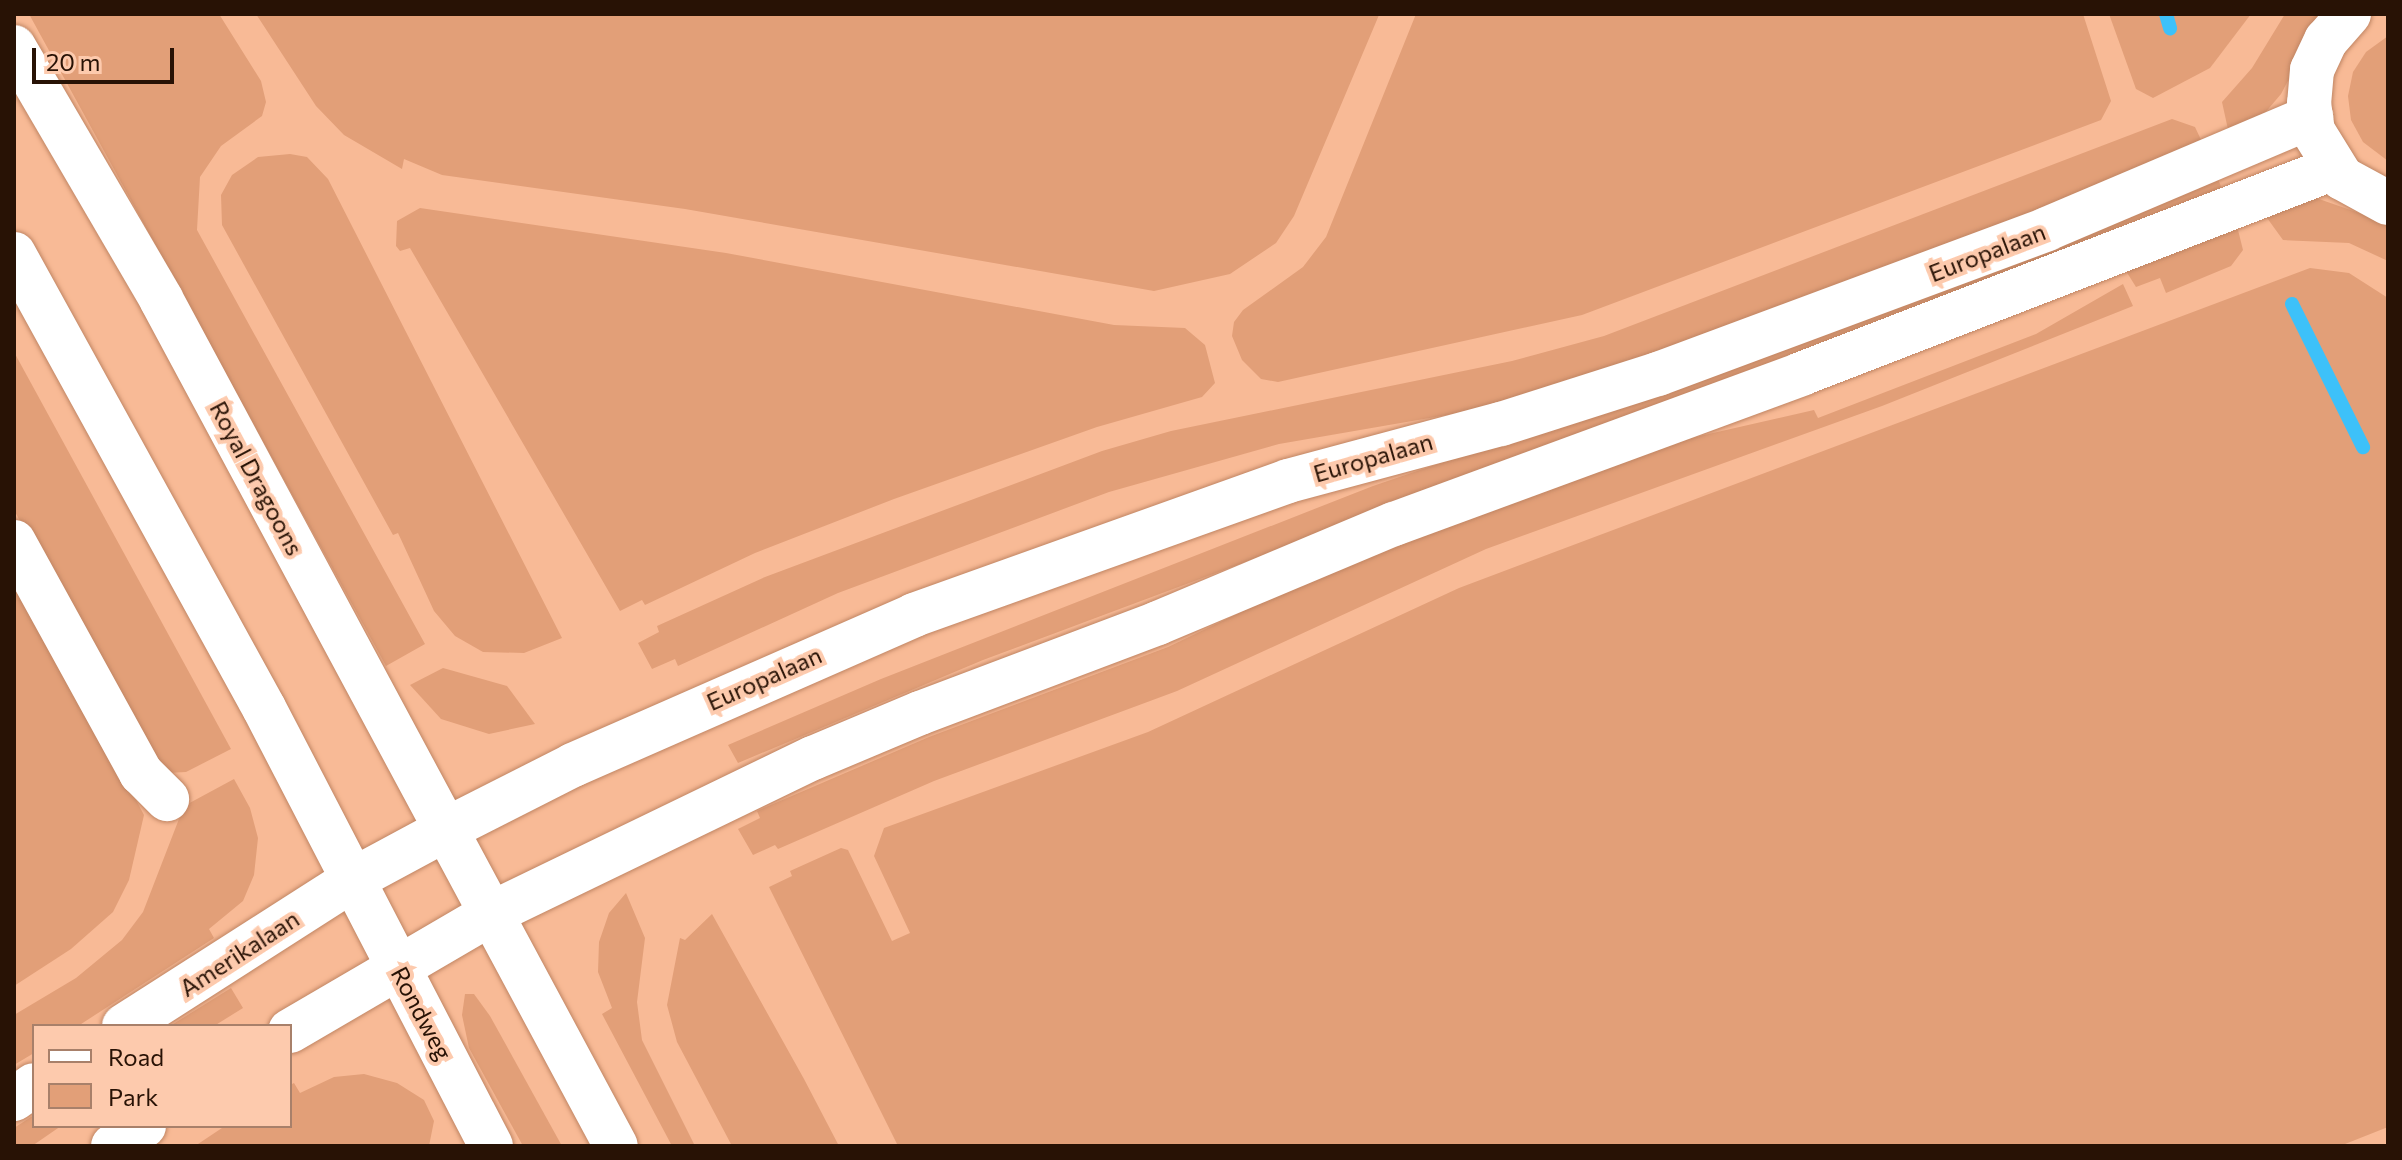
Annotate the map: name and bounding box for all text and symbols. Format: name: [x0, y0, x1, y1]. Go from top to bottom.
scale bar: [36, 32, 178, 82]
text: 20 m: [46, 47, 100, 76]
street label: Europalaan: [1924, 217, 2050, 287]
street label: Royal Dragoons: [204, 396, 310, 560]
street label: Europalaan: [1310, 426, 1436, 488]
street label: Europalaan: [702, 640, 826, 716]
street label: Amerikalaan: [174, 904, 304, 1002]
street label: Rondweg: [385, 961, 459, 1065]
legend: [32, 1024, 292, 1128]
text: Road: [108, 1042, 164, 1071]
text: Park: [108, 1082, 158, 1111]

